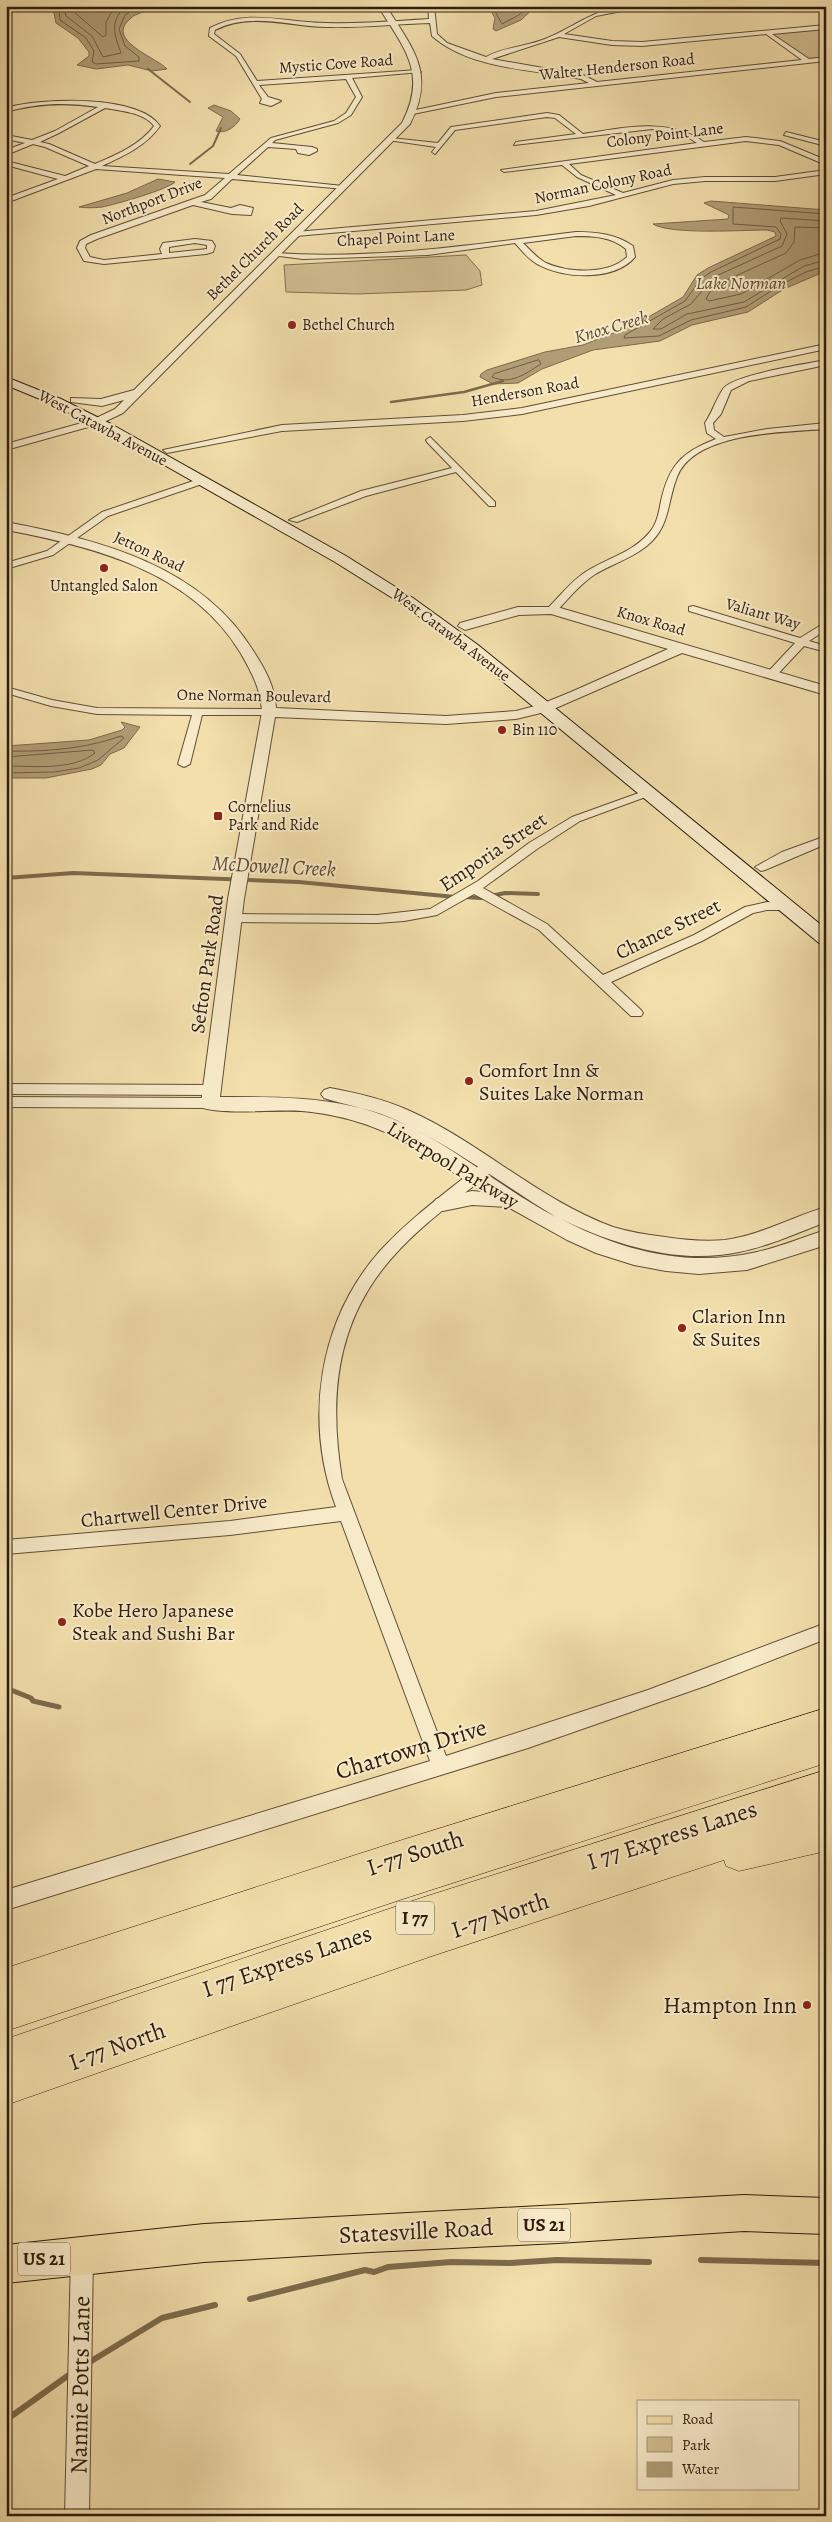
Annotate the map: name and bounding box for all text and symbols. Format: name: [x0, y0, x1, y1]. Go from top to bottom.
street label: Walter Henderson Road: [537, 48, 696, 86]
street label: Mystic Cove Road: [278, 49, 394, 79]
street label: Colony Point Lane: [605, 117, 725, 153]
street label: Norman Colony Road: [532, 159, 674, 209]
street label: Northport Drive: [99, 172, 205, 230]
street label: Bethel Church Road: [201, 198, 309, 306]
street label: Chapel Point Lane: [336, 224, 456, 252]
water label: Lake Norman: [696, 271, 786, 295]
water label: Knox Creek: [571, 305, 651, 349]
place label: Bethel Church: [302, 314, 396, 336]
marker: Bethel Church: [286, 319, 298, 331]
street label: Henderson Road: [469, 372, 581, 412]
street label: West Catawba Avenue: [34, 384, 171, 471]
street label: Jetton Road: [110, 526, 188, 578]
marker: Untangled Salon: [98, 562, 110, 574]
place label: Untangled Salon: [50, 575, 158, 597]
street label: West Catawba Avenue: [386, 582, 515, 687]
street label: Valiant Way: [722, 593, 804, 635]
street label: Knox Road: [614, 601, 688, 641]
street label: One Norman Boulevard: [177, 684, 332, 708]
place label: Bin 110: [512, 719, 557, 741]
marker: Bin 110: [496, 724, 508, 736]
place label: Cornelius Park and Ride: [228, 796, 319, 836]
street label: Emporia Street: [434, 806, 552, 898]
marker: Cornelius Park and Ride: [212, 810, 224, 822]
water label: McDowell Creek: [211, 849, 337, 883]
street label: Sefton Park Road: [184, 892, 230, 1035]
street label: Chance Street: [611, 892, 725, 966]
place label: Comfort Inn & Suites Lake Norman: [479, 1057, 644, 1107]
marker: Comfort Inn & Suites Lake Norman: [463, 1075, 475, 1087]
street label: Liverpool Parkway: [382, 1115, 525, 1216]
place label: Clarion Inn & Suites: [692, 1303, 786, 1353]
marker: Clarion Inn & Suites: [676, 1322, 688, 1334]
street label: Chartwell Center Drive: [79, 1488, 269, 1534]
place label: Kobe Hero Japanese Steak and Sushi Bar: [72, 1597, 235, 1647]
marker: Kobe Hero Japanese Steak and Sushi Bar: [56, 1616, 68, 1628]
street label: Chartown Drive: [332, 1711, 490, 1787]
street label: I 77 Express Lanes: [583, 1792, 761, 1878]
street label: I-77 South: [363, 1822, 468, 1884]
street label: I-77 North: [447, 1884, 553, 1946]
road number: I 77: [396, 1902, 434, 1935]
street label: I 77 Express Lanes: [198, 1917, 376, 2005]
place label: Hampton Inn: [663, 1989, 797, 2021]
marker: Hampton Inn: [801, 1999, 813, 2011]
street label: I-77 North: [64, 2014, 170, 2078]
road number: US 21: [518, 2208, 570, 2242]
street label: Statesville Road: [338, 2211, 494, 2251]
road number: US 21: [18, 2242, 70, 2276]
street label: Nannie Potts Lane: [62, 2296, 98, 2474]
legend: [637, 2400, 800, 2490]
text: Road: [682, 2409, 714, 2429]
text: Park: [682, 2435, 711, 2455]
text: Water: [681, 2459, 719, 2479]

